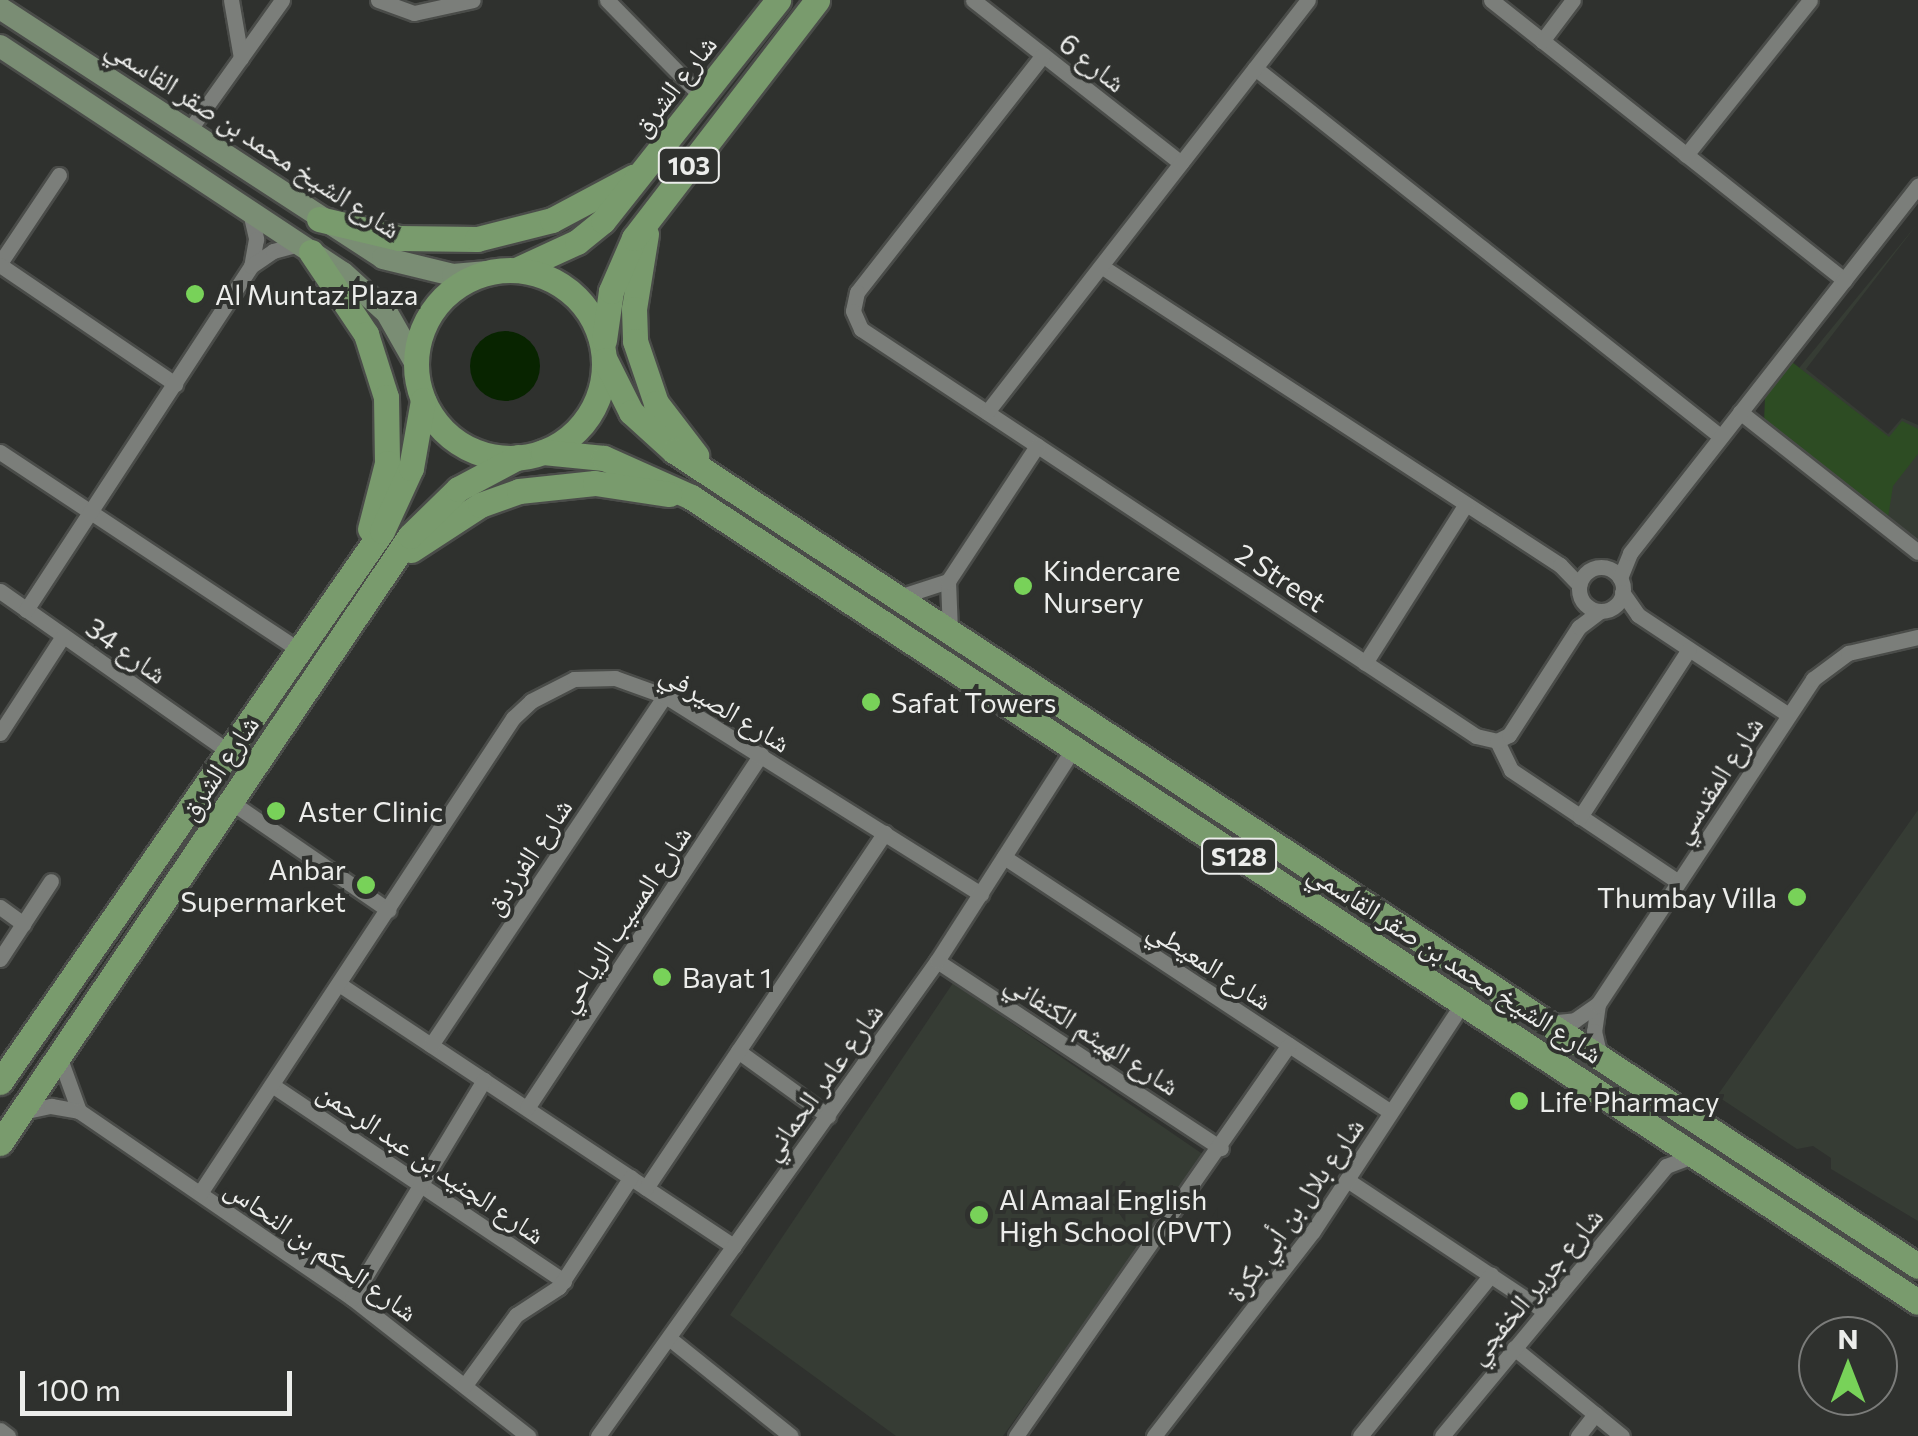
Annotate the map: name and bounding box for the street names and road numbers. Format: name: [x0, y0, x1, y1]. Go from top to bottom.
street label: شارع 6: [1053, 25, 1133, 99]
street label: شارع الشرق: [623, 28, 723, 142]
street label: شارع الشيخ محمد بن صقر القاسمي: [101, 29, 407, 245]
road number: 103: [656, 145, 722, 185]
street label: 2 Street: [1230, 536, 1332, 618]
street label: شارع 34: [80, 610, 174, 690]
street label: شارع الصيرفي: [655, 655, 797, 759]
street label: شارع الشرق: [171, 708, 265, 826]
street label: شارع المقدسي: [1663, 709, 1769, 849]
street label: شارع الفرزدق: [476, 791, 578, 921]
street label: شارع المسيب الرياحي: [548, 819, 698, 1017]
road number: S128: [1199, 836, 1279, 876]
street label: شارع الشيخ محمد بن صقر القاسمي: [1303, 854, 1609, 1070]
street label: شارع المعيطي: [1143, 911, 1279, 1017]
street label: شارع الهيثم الكنفاني: [1000, 964, 1186, 1102]
street label: شارع عامر الحماني: [753, 996, 889, 1166]
street label: شارع الجنيد بن عبد الرحمن: [312, 1073, 552, 1251]
street label: شارع بلال بن أبي بكرة: [1218, 1110, 1370, 1308]
street label: شارع الحكم بن النحاس: [219, 1170, 425, 1328]
street label: شارع جرير الخفجي: [1459, 1200, 1609, 1370]

